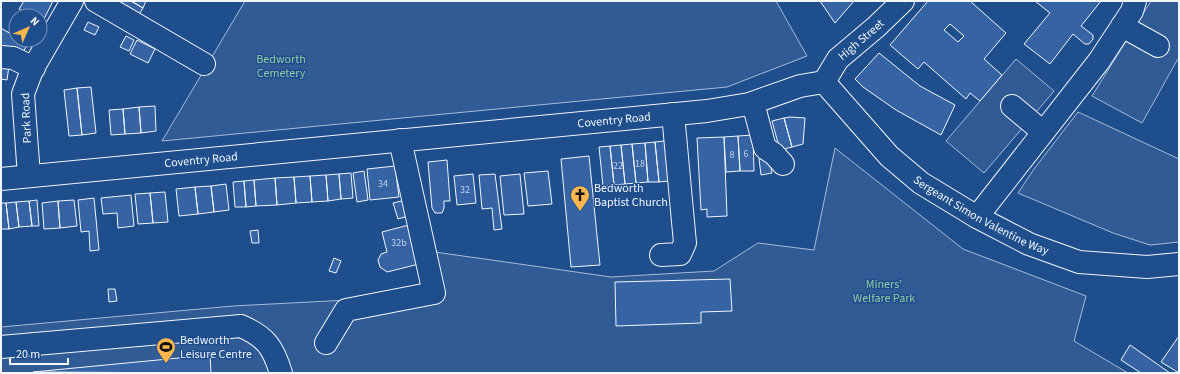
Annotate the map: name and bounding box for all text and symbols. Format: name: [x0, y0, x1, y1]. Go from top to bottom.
north arrow: [8, 8, 48, 48]
text: N: [27, 13, 43, 29]
street label: High Street: [834, 15, 888, 65]
park label: Bedworth Cemetery: [256, 51, 306, 82]
street label: Park Road: [17, 92, 36, 144]
street label: Coventry Road: [577, 108, 652, 132]
house number: 6: [744, 147, 749, 161]
street label: Coventry Road: [164, 148, 239, 172]
house number: 8: [730, 148, 735, 162]
house number: 18: [635, 157, 645, 171]
house number: 22: [613, 159, 623, 173]
street label: Sergeant Simon Valentine Way: [909, 172, 1051, 260]
house number: 34: [378, 177, 388, 191]
place label: Bedworth Baptist Church: [594, 180, 668, 211]
house number: 32: [460, 183, 470, 197]
church icon: Bedworth Baptist Church: [569, 184, 591, 212]
house number: 32b: [391, 236, 407, 250]
park label: Miners' Welfare Park: [853, 276, 915, 307]
place label: Bedworth Leisure Centre: [180, 332, 252, 363]
sports icon: Bedworth Leisure Centre: [155, 336, 177, 364]
scale bar: [10, 340, 68, 366]
text: 20 m: [16, 346, 40, 363]

